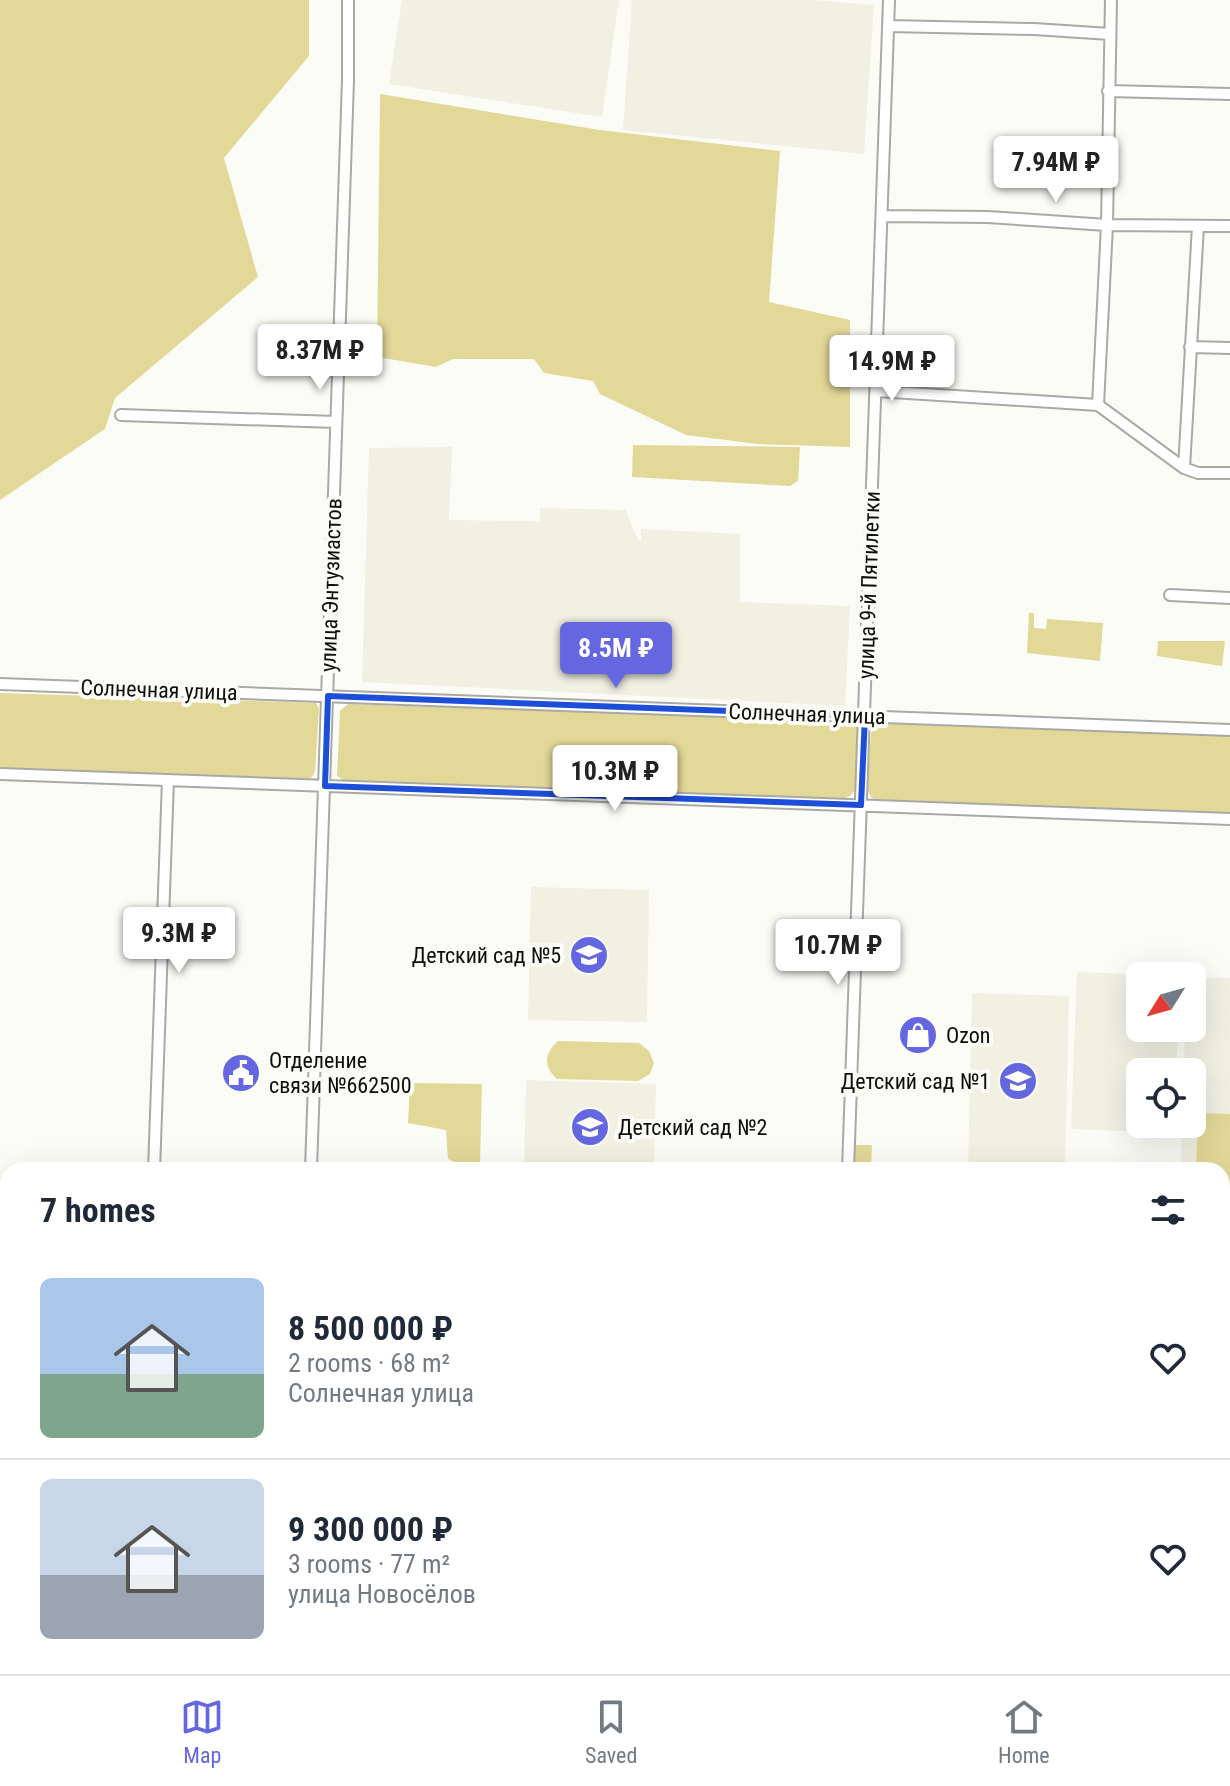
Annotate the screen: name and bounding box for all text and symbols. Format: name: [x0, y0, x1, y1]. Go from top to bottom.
pin: 7.94M ₽: [982, 136, 1130, 204]
text: 7.94M ₽: [1012, 147, 1100, 177]
pin: 8.37M ₽: [246, 324, 394, 392]
text: 8.37M ₽: [276, 335, 364, 365]
pin: 14.9M ₽: [818, 335, 966, 403]
text: 14.9M ₽: [848, 346, 936, 376]
street label: улица 9-й Пятилетки: [853, 491, 885, 679]
street label: улица Энтузиастов: [315, 498, 347, 672]
pin: 8.5M ₽: [551, 622, 681, 690]
text: 8.5M ₽: [578, 633, 654, 663]
street label: Солнечная улица: [80, 675, 238, 705]
street label: Солнечная улица: [728, 699, 886, 729]
pin: 10.3M ₽: [541, 745, 689, 813]
text: 10.3M ₽: [571, 756, 659, 786]
pin: 9.3M ₽: [114, 907, 244, 975]
text: 9.3M ₽: [141, 918, 217, 948]
pin: 10.7M ₽: [764, 919, 912, 987]
text: 10.7M ₽: [794, 930, 882, 960]
school or university icon: Детский сад №5: [568, 934, 610, 976]
place label: Детский сад №5: [412, 943, 561, 968]
north arrow: [1126, 962, 1206, 1042]
map controls: [1126, 962, 1206, 1138]
shop icon: Ozon: [897, 1014, 939, 1056]
place label: Ozon: [946, 1023, 990, 1048]
place label: Отделение связи №662500: [269, 1048, 412, 1098]
public building icon: Отделение связи №662500: [220, 1052, 262, 1094]
button: locate: [1126, 1058, 1206, 1138]
school or university icon: Детский сад №1: [997, 1060, 1039, 1102]
place label: Детский сад №1: [841, 1069, 990, 1094]
school or university icon: Детский сад №2: [569, 1106, 611, 1148]
place label: Детский сад №2: [618, 1115, 767, 1140]
icon: filters: [1146, 1188, 1190, 1232]
text: 7 homes: [40, 1190, 156, 1230]
text: 8 500 000 ₽: [288, 1308, 453, 1348]
icon: home: [104, 1310, 200, 1406]
icon: heart: [1146, 1336, 1190, 1380]
text: 2 rooms · 68 m²: [288, 1348, 450, 1378]
text: Солнечная улица: [288, 1378, 474, 1408]
text: 9 300 000 ₽: [288, 1509, 453, 1549]
icon: home: [104, 1511, 200, 1607]
icon: heart: [1146, 1537, 1190, 1581]
text: 3 rooms · 77 m²: [288, 1549, 450, 1579]
text: улица Новосёлов: [288, 1579, 476, 1609]
tab: Map: [180, 1695, 224, 1768]
tab: Saved: [585, 1695, 637, 1768]
tab: Home: [998, 1695, 1050, 1768]

